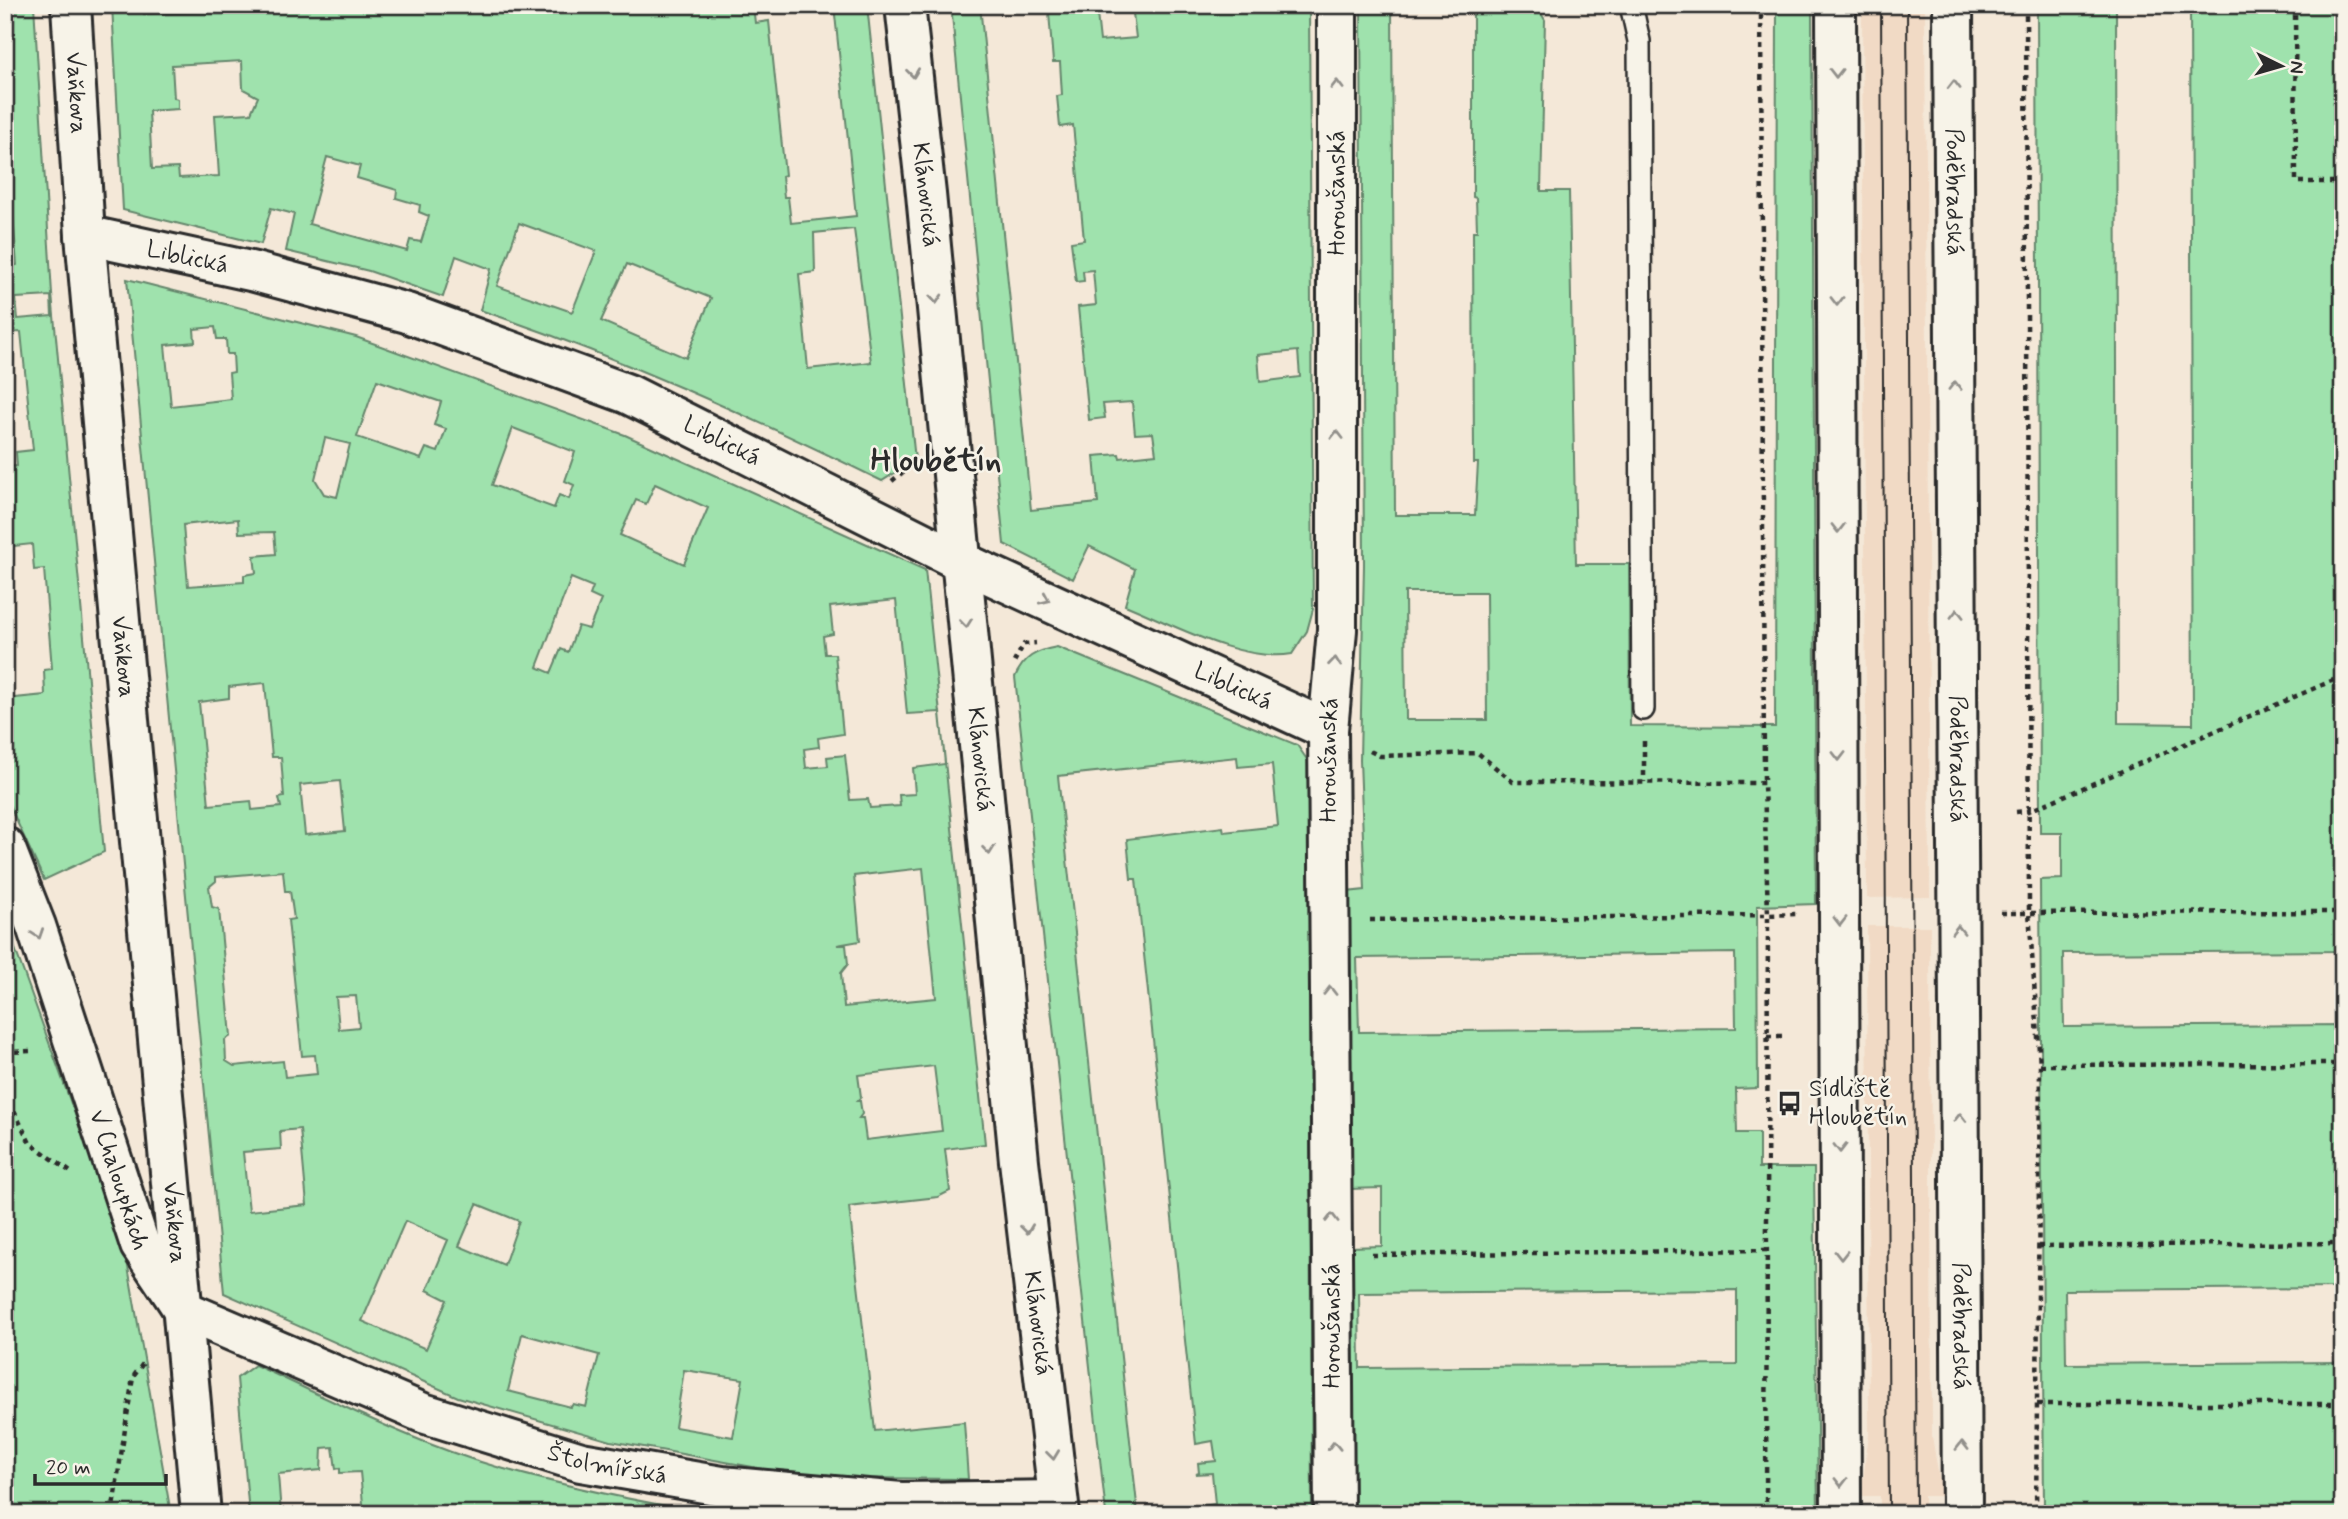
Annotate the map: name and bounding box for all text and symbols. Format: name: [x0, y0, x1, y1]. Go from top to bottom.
north arrow: [2246, 32, 2316, 102]
street label: Vaňkova: [58, 51, 94, 135]
text: N: [2283, 60, 2309, 75]
one-way arrow: [905, 67, 920, 79]
one-way arrow: [1828, 69, 1844, 79]
one-way arrow: [1329, 79, 1345, 89]
one-way arrow: [1946, 80, 1962, 90]
street label: Poděbradská: [1938, 128, 1970, 256]
street label: Horoušanská: [1322, 130, 1353, 256]
street label: Klánovická: [905, 141, 947, 249]
street label: Liblická: [144, 233, 232, 281]
one-way arrow: [928, 294, 943, 305]
one-way arrow: [1829, 296, 1845, 307]
one-way arrow: [1947, 381, 1963, 391]
street label: Liblická: [678, 409, 766, 474]
one-way arrow: [1329, 429, 1345, 439]
district label: Hloubětín: [871, 440, 1001, 482]
one-way arrow: [1830, 524, 1846, 534]
one-way arrow: [1037, 591, 1050, 605]
one-way arrow: [1949, 608, 1965, 619]
street label: Vaňkova: [104, 615, 142, 699]
one-way arrow: [959, 618, 974, 629]
street label: Liblická: [1189, 655, 1277, 718]
one-way arrow: [1327, 656, 1342, 668]
street label: Poděbradská: [1942, 695, 1973, 823]
street label: Horoušanská: [1312, 696, 1346, 823]
street label: Klánovická: [960, 705, 1001, 813]
one-way arrow: [1831, 751, 1847, 762]
one-way arrow: [981, 844, 996, 856]
one-way arrow: [1832, 916, 1848, 926]
one-way arrow: [1950, 924, 1966, 935]
one-way arrow: [30, 927, 44, 939]
one-way arrow: [1322, 985, 1338, 995]
place label: Sídliště Hloubětín: [1809, 1074, 1907, 1133]
bus stop icon: Sídliště Hloubětín: [1775, 1089, 1803, 1117]
street label: V Chaloupkách: [82, 1106, 156, 1254]
one-way arrow: [1952, 1113, 1967, 1124]
one-way arrow: [1832, 1143, 1848, 1154]
street label: Vaňkova: [155, 1180, 194, 1265]
one-way arrow: [1324, 1212, 1340, 1223]
one-way arrow: [1019, 1224, 1034, 1235]
one-way arrow: [1833, 1250, 1849, 1261]
street label: Poděbradská: [1945, 1262, 1977, 1390]
street label: Horoušanská: [1317, 1263, 1348, 1389]
street label: Klánovická: [1016, 1269, 1059, 1377]
street label: Štolmířská: [544, 1437, 670, 1492]
one-way arrow: [1326, 1440, 1341, 1451]
one-way arrow: [1954, 1440, 1970, 1450]
scale bar: [35, 1442, 166, 1486]
one-way arrow: [1045, 1449, 1060, 1460]
text: 20 m: [46, 1454, 91, 1482]
one-way arrow: [1833, 1478, 1849, 1488]

